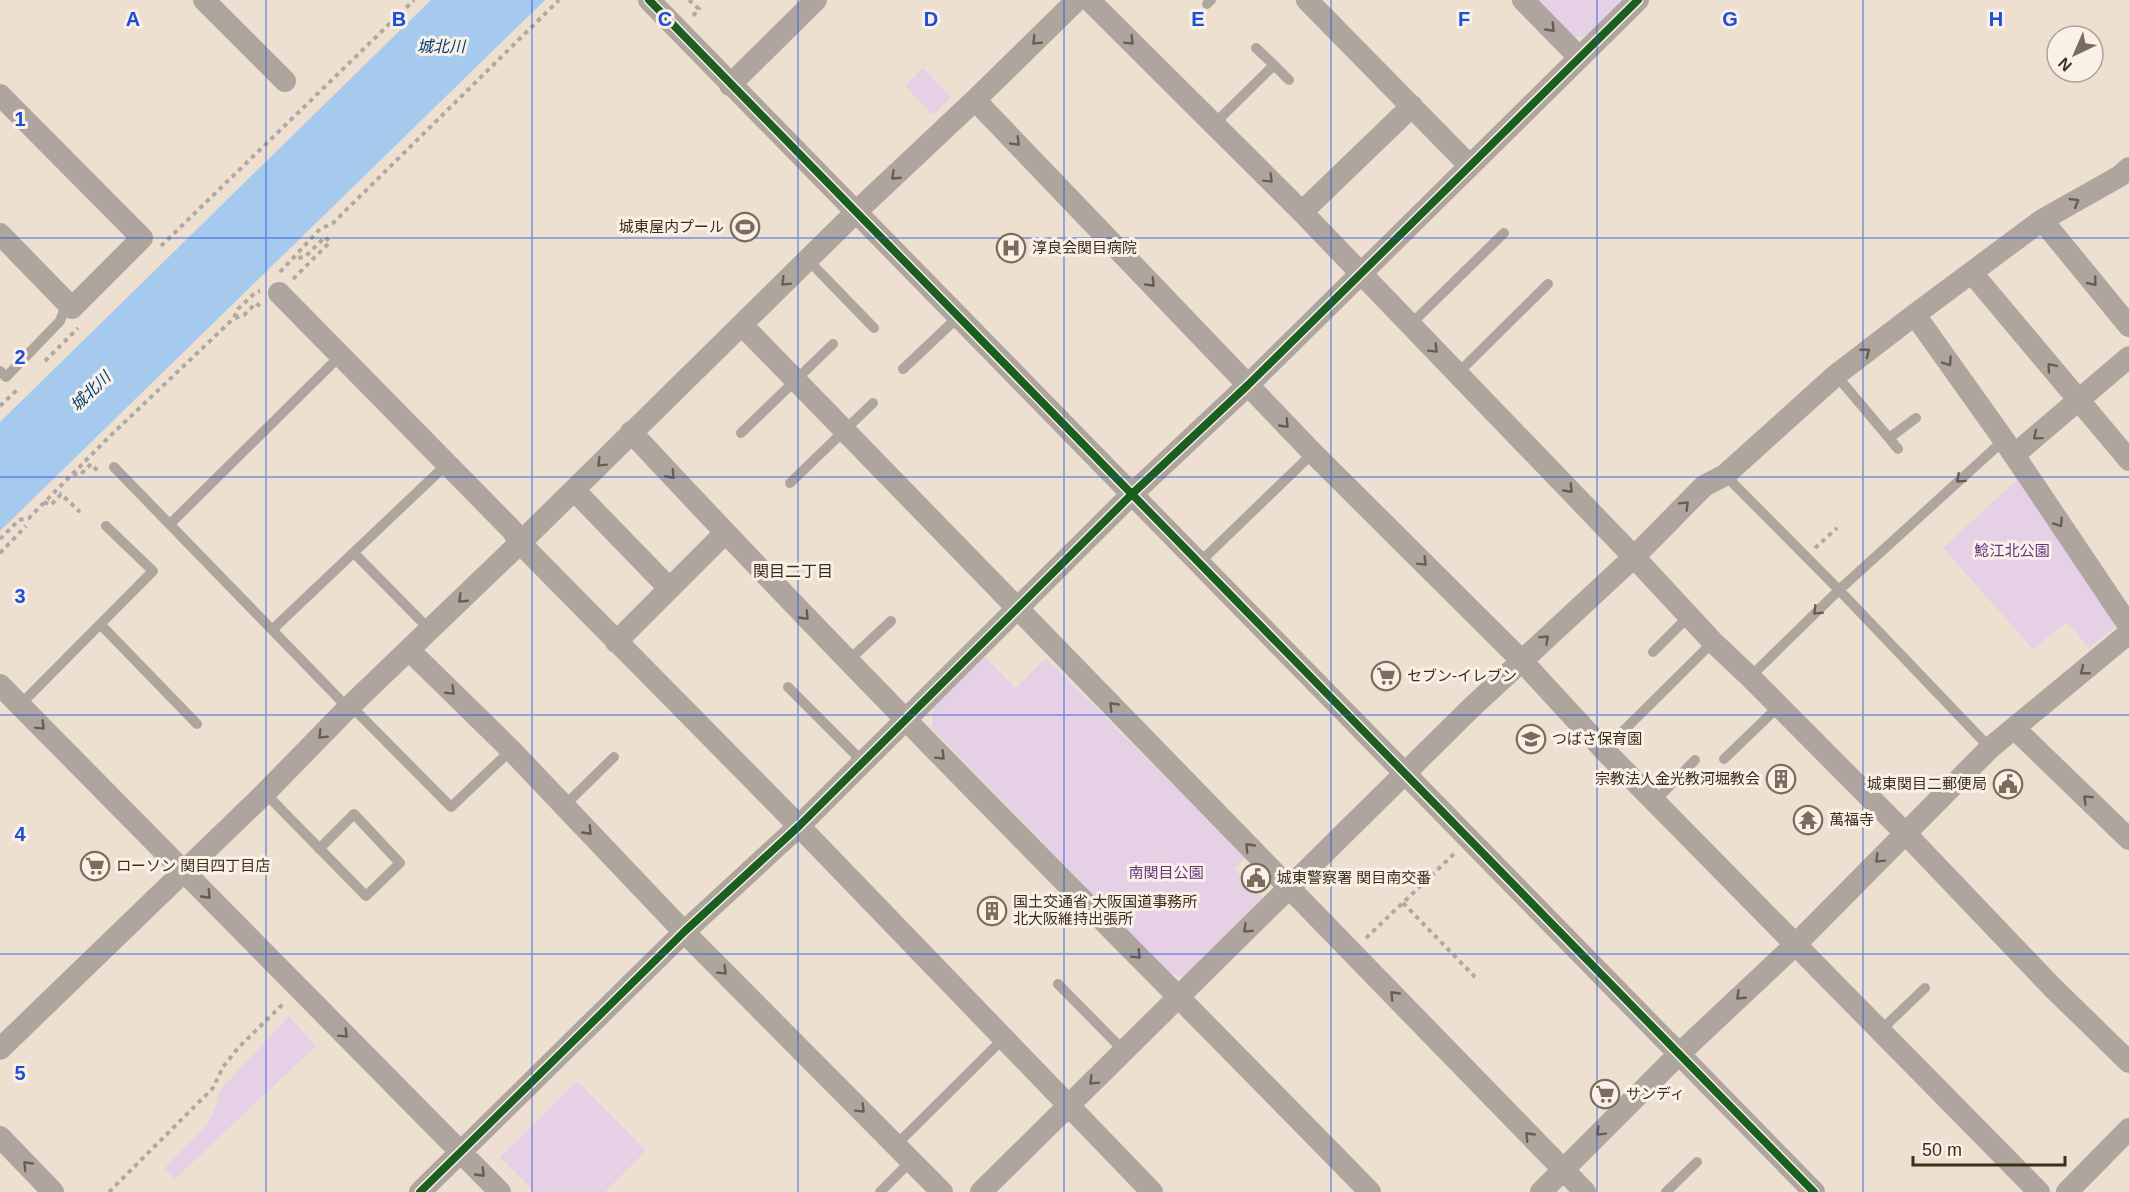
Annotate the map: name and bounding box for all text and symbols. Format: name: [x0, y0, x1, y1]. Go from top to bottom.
text: A: [126, 8, 140, 30]
text: B: [392, 8, 406, 30]
text: C: [658, 8, 672, 30]
text: D: [924, 8, 938, 30]
text: E: [1191, 8, 1205, 30]
text: F: [1458, 8, 1470, 30]
text: G: [1722, 8, 1738, 30]
text: H: [1989, 8, 2003, 30]
one-way arrow: [1544, 21, 1555, 32]
north arrow: [2045, 24, 2105, 84]
one-way arrow: [1032, 34, 1042, 45]
one-way arrow: [1123, 34, 1134, 45]
water label: 城北川: [417, 38, 467, 55]
text: N: [2055, 54, 2075, 75]
text: 1: [14, 108, 26, 130]
one-way arrow: [1009, 136, 1020, 146]
one-way arrow: [891, 169, 901, 180]
one-way arrow: [1262, 172, 1272, 183]
one-way arrow: [2069, 197, 2079, 209]
sports icon: 城東屋内プール: [729, 211, 761, 243]
place label: 城東屋内プール: [619, 218, 724, 235]
hospital icon: 淳良会関目病院: [995, 232, 1027, 264]
place label: 淳良会関目病院: [1032, 239, 1137, 256]
one-way arrow: [782, 274, 793, 285]
one-way arrow: [2086, 275, 2097, 286]
one-way arrow: [1143, 276, 1154, 287]
one-way arrow: [1427, 342, 1438, 352]
text: 2: [14, 346, 26, 368]
one-way arrow: [1859, 349, 1870, 360]
one-way arrow: [1941, 356, 1952, 367]
one-way arrow: [2047, 363, 2058, 374]
water label: 城北川: [67, 367, 115, 414]
one-way arrow: [1278, 417, 1289, 428]
one-way arrow: [2033, 428, 2044, 439]
one-way arrow: [597, 456, 608, 466]
one-way arrow: [664, 468, 675, 479]
one-way arrow: [1956, 472, 1967, 483]
one-way arrow: [1562, 483, 1573, 493]
one-way arrow: [1678, 501, 1689, 512]
one-way arrow: [2052, 516, 2063, 527]
park label: 鯰江北公園: [1974, 542, 2050, 559]
one-way arrow: [1416, 555, 1427, 566]
district label: 関目二丁目: [753, 563, 833, 580]
text: 3: [14, 585, 26, 607]
one-way arrow: [458, 592, 468, 603]
one-way arrow: [1813, 604, 1824, 615]
one-way arrow: [798, 609, 809, 620]
one-way arrow: [1537, 636, 1548, 647]
supermarket icon: セブン-イレブン: [1370, 660, 1402, 692]
one-way arrow: [2080, 663, 2091, 674]
place label: セブン-イレブン: [1407, 667, 1517, 684]
one-way arrow: [444, 684, 455, 695]
one-way arrow: [1109, 703, 1120, 713]
one-way arrow: [34, 720, 45, 730]
school or university icon: つばさ保育園: [1515, 723, 1547, 755]
one-way arrow: [318, 728, 329, 738]
place label: つばさ保育園: [1552, 730, 1642, 747]
one-way arrow: [934, 749, 945, 760]
building icon: 宗教法人金光教河堀教会: [1765, 763, 1797, 795]
public building icon: 城東関目二郵便局: [1992, 768, 2024, 800]
place label: 宗教法人金光教河堀教会: [1595, 770, 1760, 787]
place label: 城東関目二郵便局: [1867, 775, 1987, 792]
one-way arrow: [2083, 795, 2094, 806]
temple icon: 萬福寺: [1792, 804, 1824, 836]
place label: 萬福寺: [1829, 811, 1874, 828]
text: 4: [14, 823, 26, 845]
one-way arrow: [581, 824, 592, 834]
one-way arrow: [1245, 843, 1256, 854]
supermarket icon: ローソン 関目四丁目店: [79, 850, 111, 882]
one-way arrow: [1875, 853, 1886, 863]
place label: ローソン 関目四丁目店: [116, 857, 270, 874]
public building icon: 城東警察署 関目南交番: [1240, 862, 1272, 894]
park label: 南関目公園: [1128, 864, 1204, 881]
place label: 城東警察署 関目南交番: [1277, 869, 1431, 886]
one-way arrow: [200, 889, 211, 899]
place label: 国土交通省 大阪国道事務所 北大阪維持出張所: [1013, 893, 1197, 927]
building icon: 国土交通省 大阪国道事務所 北大阪維持出張所: [976, 895, 1008, 927]
one-way arrow: [1244, 922, 1255, 933]
one-way arrow: [1130, 947, 1141, 958]
one-way arrow: [716, 963, 727, 974]
one-way arrow: [1736, 989, 1747, 1000]
one-way arrow: [1390, 991, 1401, 1002]
one-way arrow: [337, 1028, 348, 1038]
text: 5: [14, 1062, 26, 1084]
one-way arrow: [1090, 1073, 1101, 1084]
supermarket icon: サンディ: [1589, 1078, 1621, 1110]
place label: サンディ: [1626, 1085, 1685, 1102]
one-way arrow: [854, 1103, 865, 1113]
one-way arrow: [1597, 1125, 1608, 1136]
scale bar: [1913, 1129, 2064, 1167]
one-way arrow: [1525, 1132, 1536, 1143]
text: 50 m: [1922, 1140, 1962, 1160]
one-way arrow: [23, 1161, 34, 1172]
one-way arrow: [474, 1166, 485, 1176]

